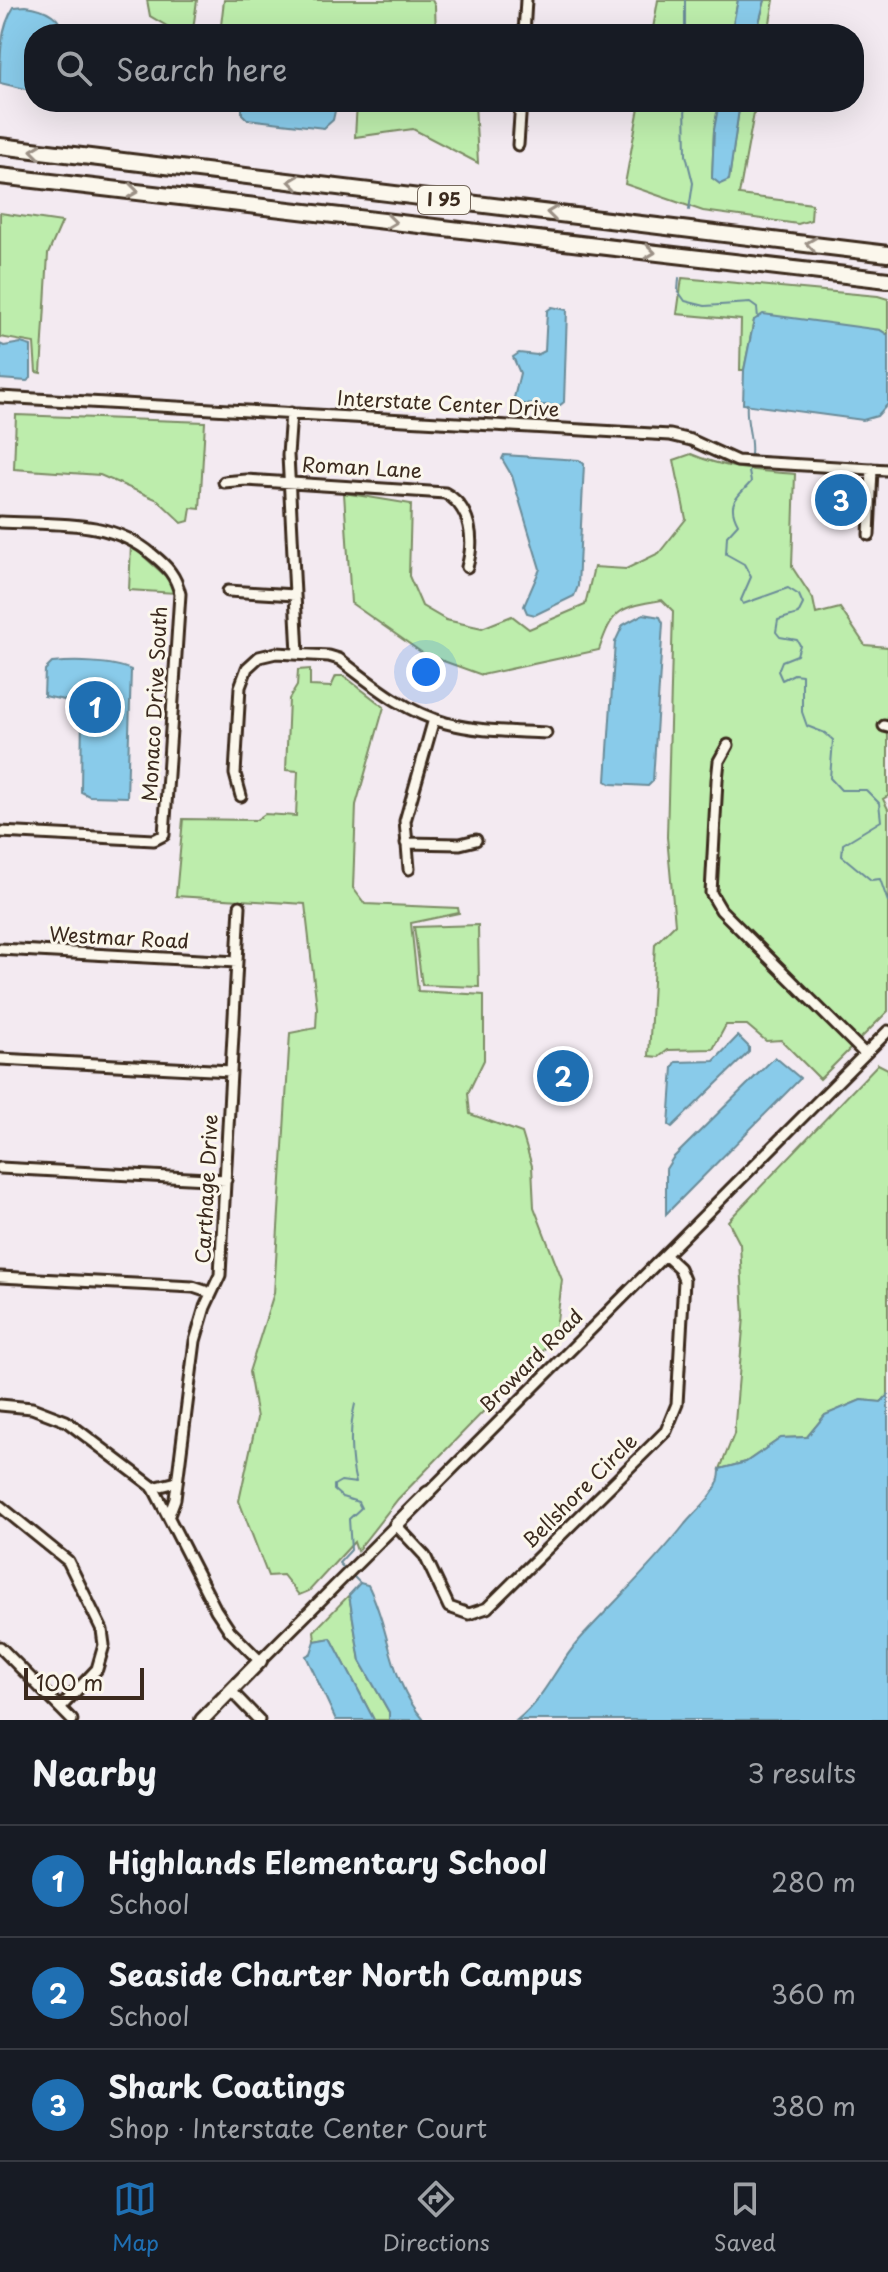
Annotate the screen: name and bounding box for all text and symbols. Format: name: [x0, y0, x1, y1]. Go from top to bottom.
search box: [24, 24, 864, 112]
icon: search: [52, 46, 96, 90]
text: Search here: [116, 46, 288, 91]
one-way arrow: [29, 142, 42, 159]
one-way arrow: [287, 174, 301, 191]
one-way arrow: [127, 183, 140, 200]
road number: I 95: [418, 186, 470, 214]
one-way arrow: [546, 205, 559, 222]
one-way arrow: [385, 213, 398, 230]
one-way arrow: [804, 236, 817, 253]
one-way arrow: [643, 243, 656, 260]
street label: Interstate Center Drive: [336, 382, 560, 424]
street label: Roman Lane: [301, 449, 423, 485]
pin: 3: [815, 470, 867, 530]
street label: Monaco Drive South: [134, 605, 174, 802]
your location: [406, 652, 446, 692]
pin: 1: [69, 677, 121, 737]
street label: Westmar Road: [48, 918, 190, 956]
pin: 2: [537, 1046, 589, 1106]
street label: Carthage Drive: [187, 1113, 225, 1264]
street label: Broward Road: [471, 1301, 589, 1419]
street label: Bellshore Circle: [515, 1426, 644, 1555]
scale bar: [24, 1664, 144, 1700]
text: 100 m: [36, 1665, 103, 1698]
text: Nearby: [32, 1746, 157, 1798]
text: 3 results: [748, 1753, 856, 1792]
text: Highlands Elementary School: [108, 1839, 547, 1884]
text: 1: [52, 1862, 64, 1901]
text: 280 m: [771, 1862, 856, 1901]
text: School: [108, 1884, 190, 1923]
text: Seaside Charter North Campus: [108, 1951, 582, 1996]
text: 2: [49, 1974, 67, 2013]
text: 360 m: [771, 1974, 856, 2013]
text: School: [108, 1996, 190, 2035]
text: Shark Coatings: [108, 2063, 345, 2108]
text: 3: [49, 2086, 67, 2125]
text: 380 m: [771, 2086, 856, 2125]
text: Shop · Interstate Center Court: [108, 2108, 487, 2147]
tab: Map: [112, 2177, 159, 2258]
tab: Directions: [383, 2177, 490, 2258]
tab: Saved: [714, 2177, 776, 2258]

